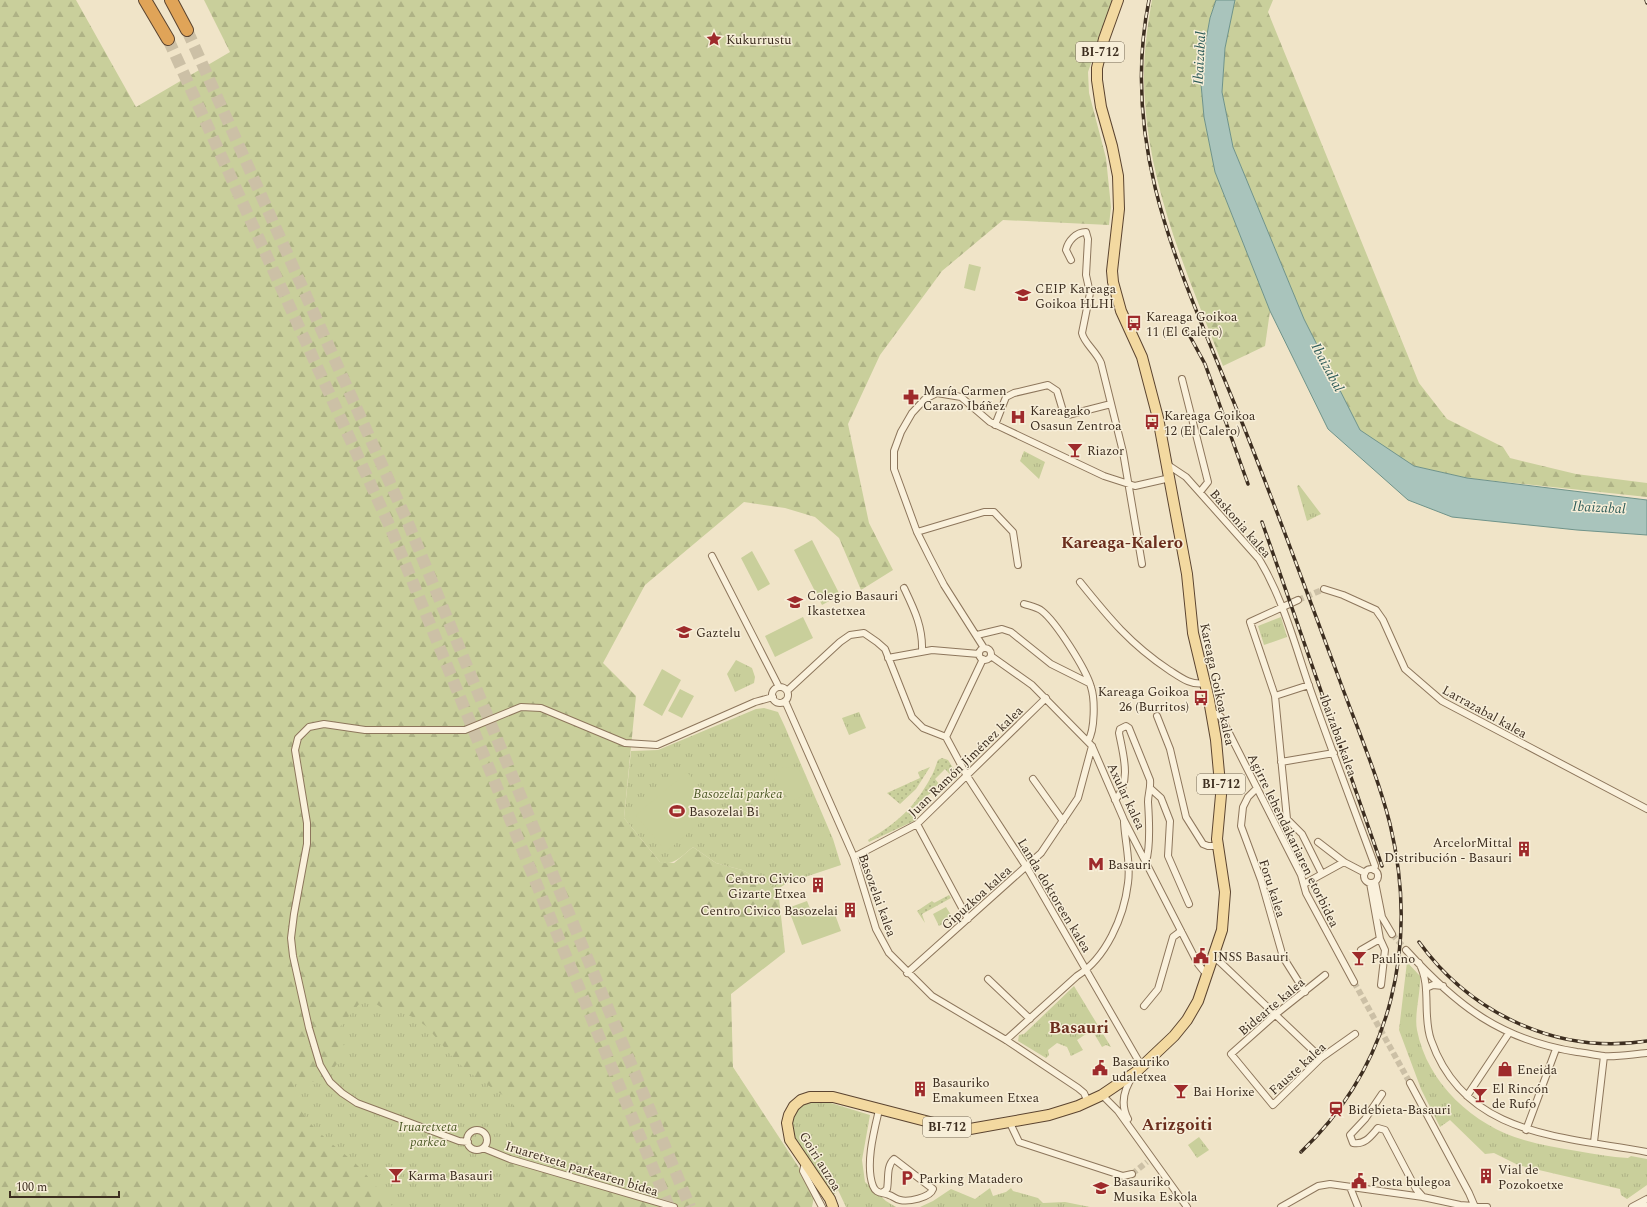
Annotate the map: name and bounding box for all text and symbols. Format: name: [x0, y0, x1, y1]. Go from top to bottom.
place icon: Kukurrustu: [705, 30, 723, 48]
place label: Kukurrustu: [726, 30, 792, 50]
water label: Ibaizabal: [1188, 31, 1211, 85]
road number: BI-712: [1076, 42, 1124, 62]
place label: CEIP Kareaga Goikoa HLHI: [1035, 279, 1117, 314]
school or university icon: CEIP Kareaga Goikoa HLHI: [1014, 286, 1032, 304]
place label: Kareaga Goikoa 11 (El Calero): [1146, 307, 1238, 342]
bus stop icon: Kareaga Goikoa 11 (El Calero): [1125, 314, 1143, 332]
water label: Ibaizabal: [1306, 339, 1349, 396]
place label: María Carmen Carazo Ibáñez: [923, 381, 1007, 416]
pharmacy icon: María Carmen Carazo Ibáñez: [902, 388, 920, 406]
place label: Kareagako Osasun Zentroa: [1030, 401, 1122, 436]
place label: Kareaga Goikoa 12 (El Calero): [1164, 406, 1256, 441]
hospital icon: Kareagako Osasun Zentroa: [1009, 408, 1027, 426]
bus stop icon: Kareaga Goikoa 12 (El Calero): [1143, 413, 1161, 431]
bar icon: Riazor: [1066, 441, 1084, 459]
place label: Riazor: [1087, 441, 1124, 461]
street label: Baskonia kalea: [1205, 485, 1276, 563]
water label: Ibaizabal: [1572, 496, 1626, 519]
district label: Kareaga-Kalero: [1061, 530, 1183, 556]
place label: Colegio Basauri Ikastetxea: [807, 586, 898, 621]
school or university icon: Colegio Basauri Ikastetxea: [786, 593, 804, 611]
street label: Kareaga Goikoa kalea: [1194, 621, 1240, 748]
school or university icon: Gaztelu: [675, 623, 693, 641]
place label: Gaztelu: [696, 623, 741, 643]
street label: Larrazabal kalea: [1438, 680, 1531, 744]
place label: Kareaga Goikoa 26 (Burritos): [1098, 682, 1190, 717]
bus stop icon: Kareaga Goikoa 26 (Burritos): [1192, 689, 1210, 707]
street label: Ibaizabal kalea: [1314, 692, 1362, 780]
street label: Juan Ramón Jiménez kalea: [904, 701, 1028, 822]
street label: Agirre lehendakariaren etorbidea: [1242, 750, 1344, 931]
street label: Axular kalea: [1102, 760, 1151, 834]
road number: BI-712: [1197, 774, 1245, 794]
park label: Basozelai parkea: [693, 784, 783, 804]
sports icon: Basozelai Bi: [668, 802, 686, 820]
place label: Basozelai Bi: [689, 802, 759, 822]
place label: ArcelorMittal Distribución - Basauri: [1384, 833, 1512, 868]
street label: Landa doktoreen kalea: [1012, 834, 1097, 957]
building icon: ArcelorMittal Distribución - Basauri: [1515, 840, 1533, 858]
street label: Basozelai kalea: [853, 851, 902, 940]
metro station icon: Basauri: [1087, 855, 1105, 873]
place label: Basauri: [1108, 855, 1151, 875]
street label: Foru kalea: [1253, 857, 1291, 921]
street label: Gipuzkoa kalea: [937, 860, 1017, 935]
place label: Centro Civico Gizarte Etxea: [725, 869, 807, 904]
building icon: Centro Civico Gizarte Etxea: [809, 876, 827, 894]
place label: Centro Civico Basozelai: [700, 901, 838, 921]
building icon: Centro Civico Basozelai: [841, 901, 859, 919]
public building icon: INSS Basauri: [1192, 947, 1210, 965]
place label: INSS Basauri: [1213, 947, 1289, 967]
bar icon: Paulino: [1350, 949, 1368, 967]
place label: Paulino: [1371, 949, 1415, 969]
street label: Bidearte kalea: [1234, 972, 1310, 1041]
district label: Basauri: [1049, 1015, 1109, 1041]
street label: Fauste kalea: [1265, 1037, 1331, 1100]
place label: Basauriko udaletxea: [1112, 1052, 1169, 1087]
public building icon: Basauriko udaletxea: [1091, 1059, 1109, 1077]
shop icon: Eneida: [1496, 1060, 1514, 1078]
place label: Eneida: [1517, 1060, 1558, 1080]
place label: Basauriko Emakumeen Etxea: [932, 1073, 1040, 1108]
place label: El Rincón de Rufo: [1492, 1079, 1549, 1114]
building icon: Basauriko Emakumeen Etxea: [911, 1080, 929, 1098]
bar icon: Bai Horixe: [1172, 1082, 1190, 1100]
place label: Bai Horixe: [1193, 1082, 1255, 1102]
bar icon: El Rincón de Rufo: [1471, 1086, 1489, 1104]
station icon: Bidebieta-Basauri: [1327, 1100, 1345, 1118]
place label: Bidebieta-Basauri: [1348, 1100, 1451, 1120]
district label: Arizgoiti: [1142, 1112, 1213, 1138]
park label: Iruaretxeta parkea: [399, 1117, 458, 1152]
road number: BI-712: [923, 1117, 971, 1137]
street label: Goiri auzoa: [794, 1128, 847, 1196]
street label: Iruaretxeta parkearen bidea: [503, 1136, 661, 1202]
place label: Vial de Pozokoetxe: [1498, 1160, 1564, 1195]
bar icon: Karma Basauri: [387, 1166, 405, 1184]
place label: Karma Basauri: [408, 1166, 493, 1186]
building icon: Vial de Pozokoetxe: [1477, 1167, 1495, 1185]
parking icon: Parking Matadero: [898, 1169, 916, 1187]
place label: Parking Matadero: [919, 1169, 1023, 1189]
place label: Basauriko Musika Eskola: [1113, 1172, 1198, 1207]
public building icon: Posta bulegoa: [1350, 1172, 1368, 1190]
place label: Posta bulegoa: [1371, 1172, 1451, 1192]
scale bar: [10, 1173, 119, 1199]
text: 100 m: [16, 1178, 47, 1197]
school or university icon: Basauriko Musika Eskola: [1092, 1179, 1110, 1197]

